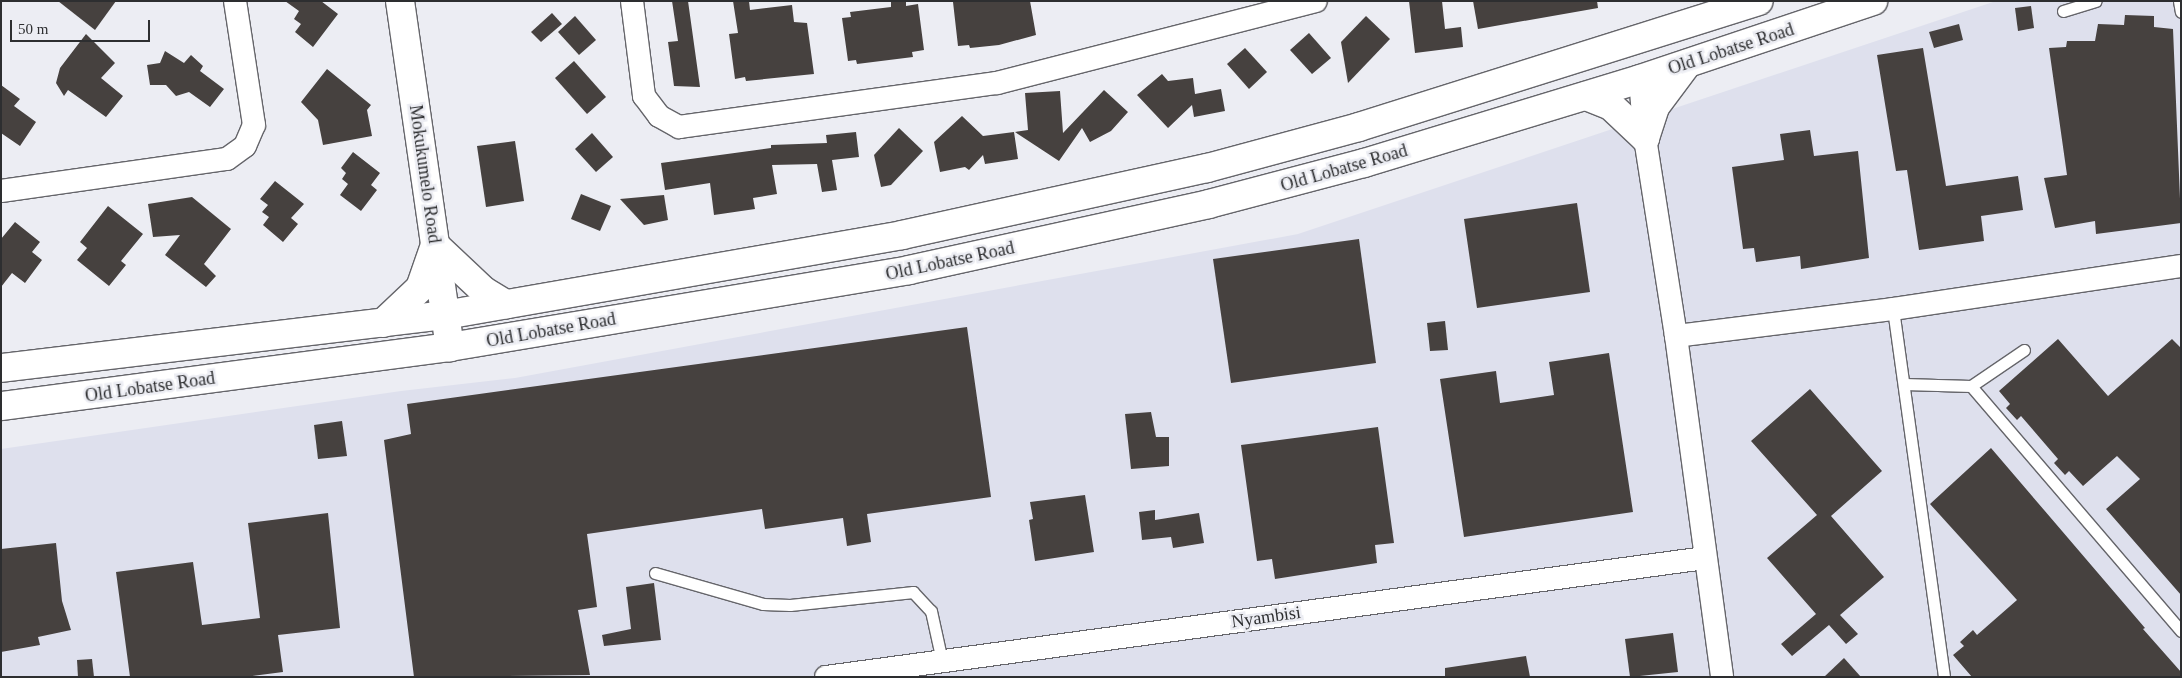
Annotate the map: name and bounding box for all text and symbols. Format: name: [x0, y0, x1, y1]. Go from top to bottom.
scale bar: [12, 10, 152, 42]
street label: Old Lobatse Road: [1665, 18, 1797, 80]
text: 50 m: [18, 21, 48, 37]
street label: Mokukumelo Road: [405, 103, 445, 245]
street label: Old Lobatse Road: [1278, 140, 1410, 196]
street label: Old Lobatse Road: [884, 237, 1016, 285]
street label: Old Lobatse Road: [485, 308, 617, 352]
street label: Old Lobatse Road: [84, 367, 216, 407]
street label: Nyambisi: [1230, 601, 1302, 633]

